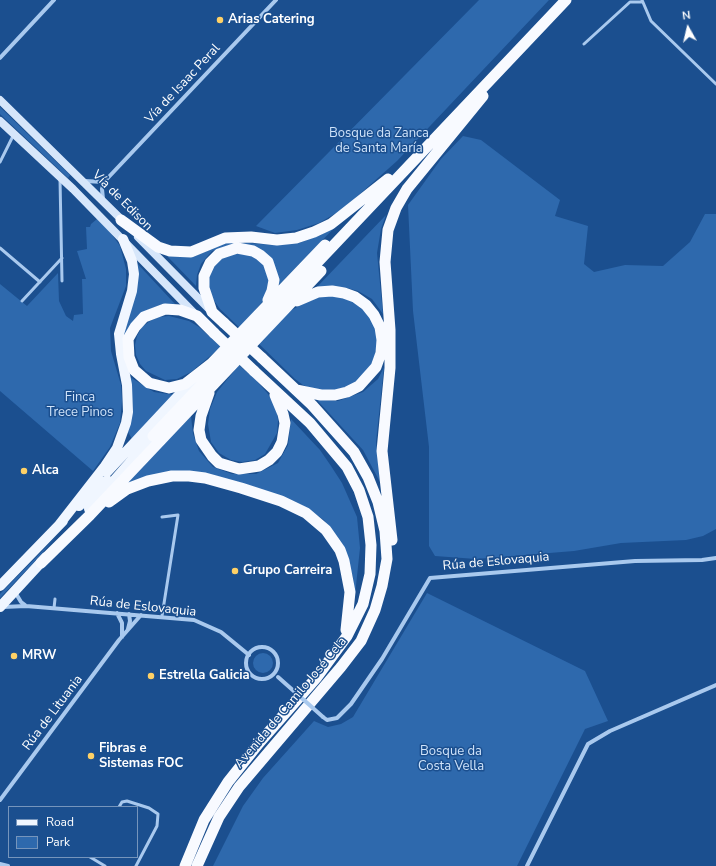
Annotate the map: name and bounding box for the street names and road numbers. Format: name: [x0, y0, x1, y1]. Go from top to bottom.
street label: Vía de Isaac Peral: [142, 41, 224, 127]
street label: Vía de Edison: [89, 168, 155, 234]
street label: Rúa de Eslovaquia: [442, 550, 550, 574]
street label: Rúa de Eslovaquia: [89, 594, 197, 620]
street label: Avenida de Camilo José Cela: [232, 634, 350, 772]
street label: Rúa de Lituania: [20, 672, 86, 754]

